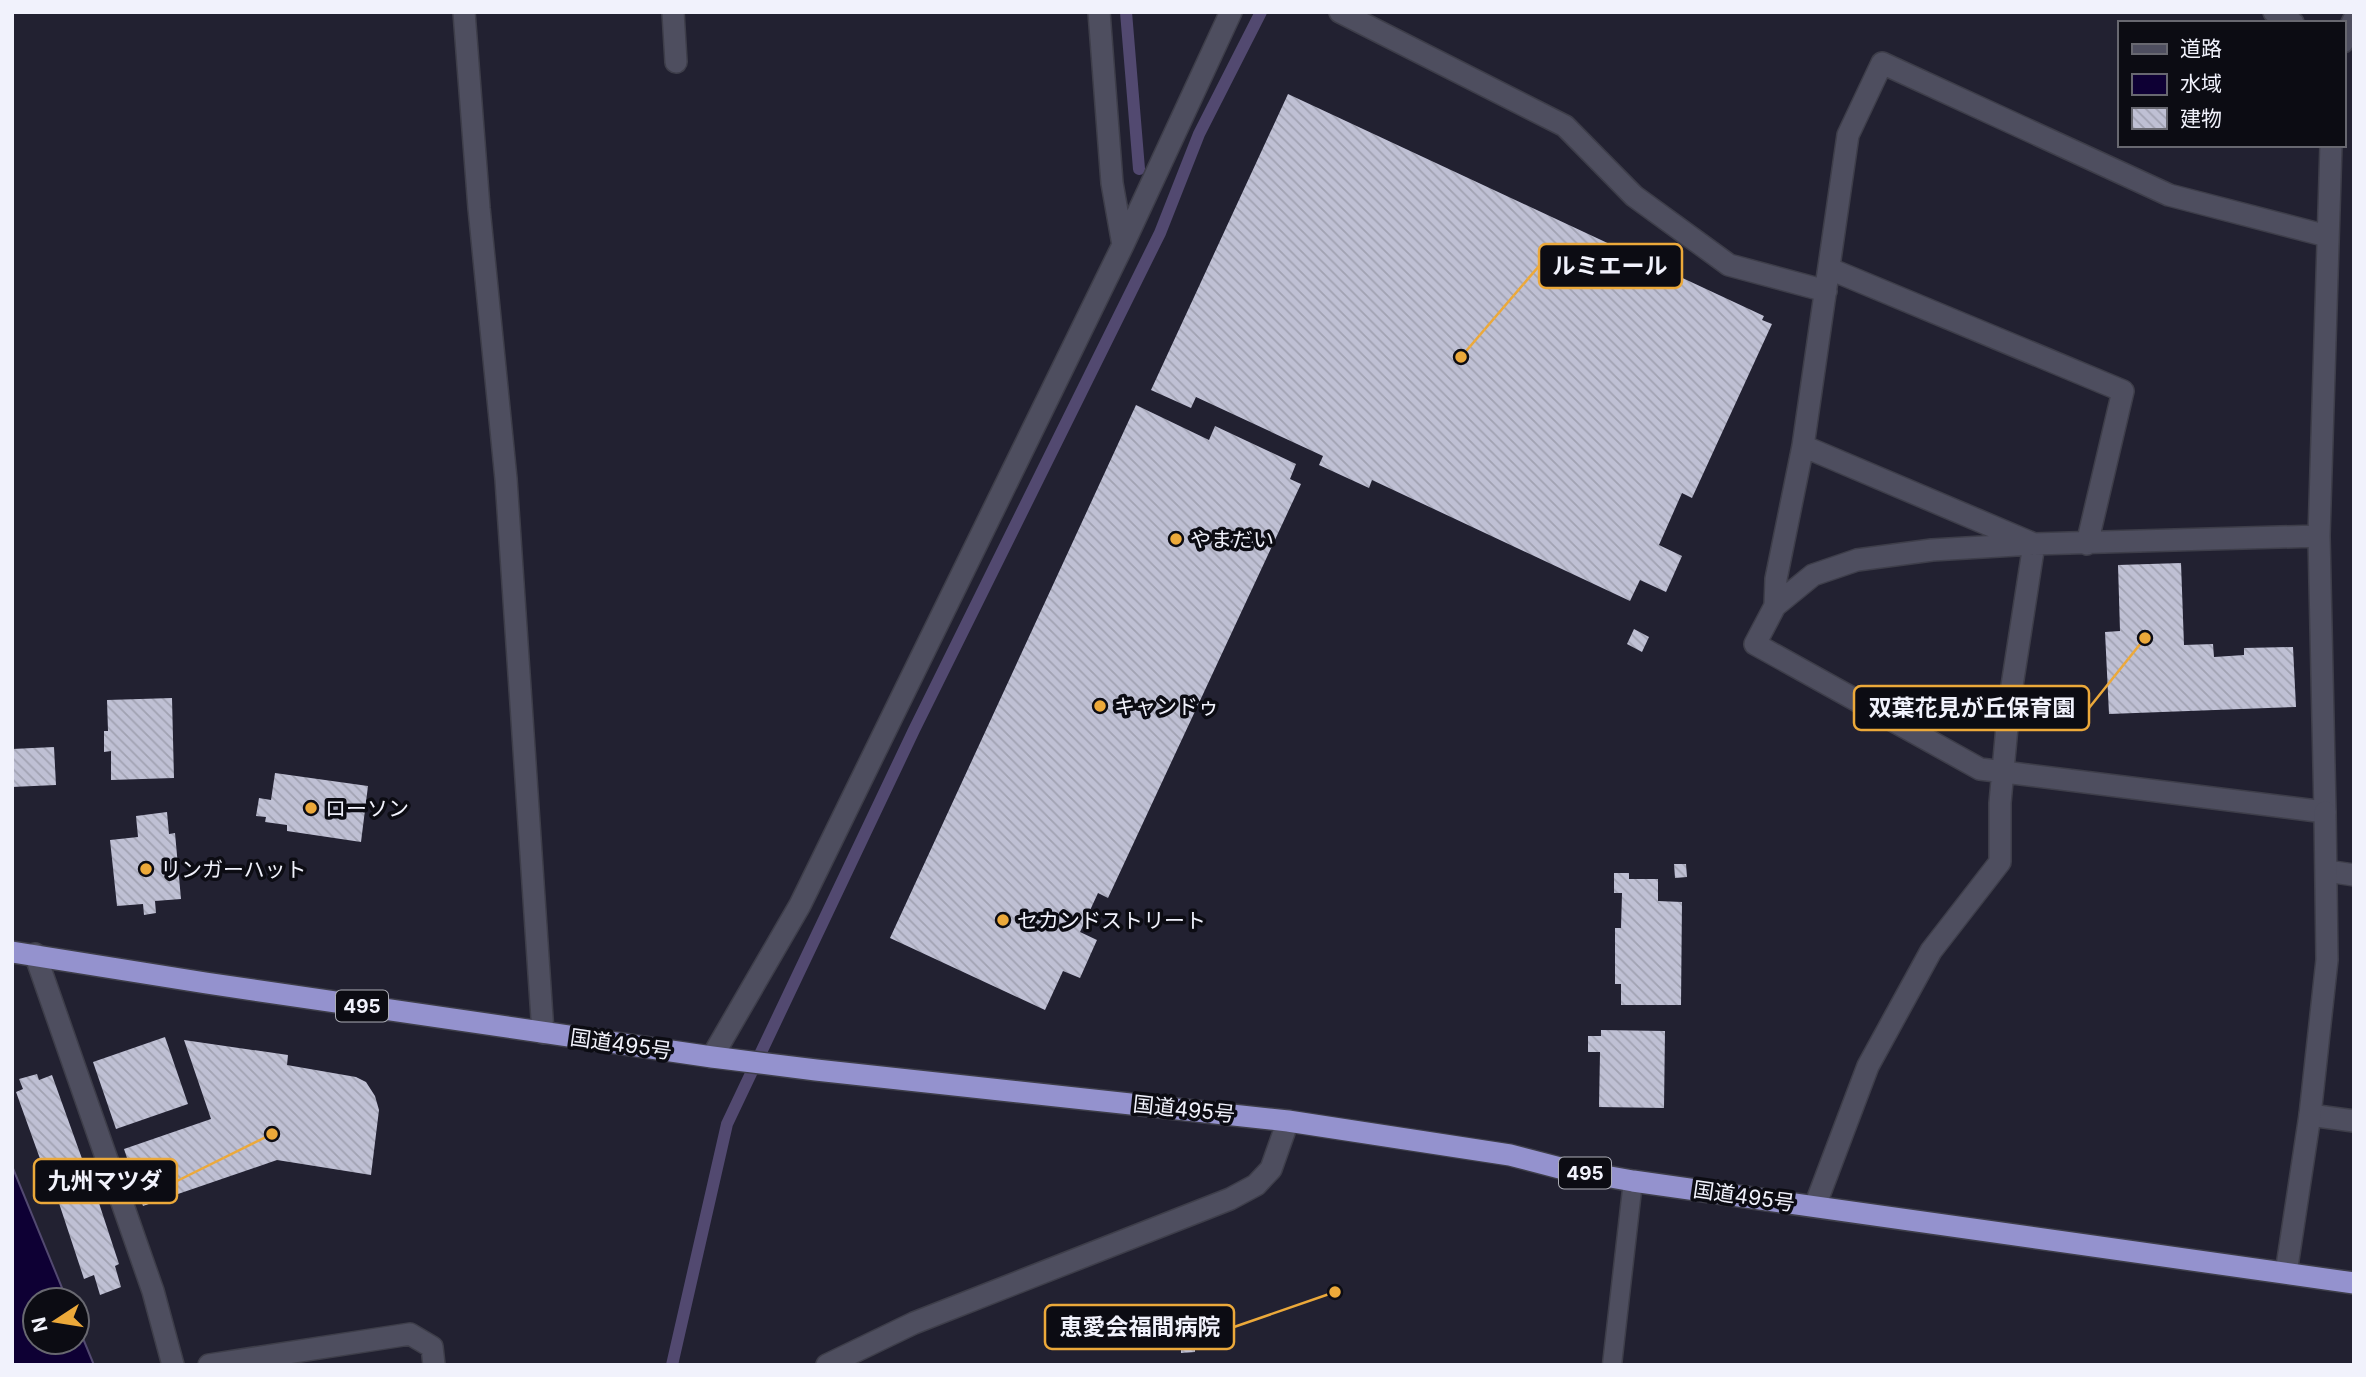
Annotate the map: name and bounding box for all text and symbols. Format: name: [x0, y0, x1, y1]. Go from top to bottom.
legend: [2118, 21, 2345, 147]
text: 道路: [2180, 36, 2222, 61]
text: 水域: [2180, 71, 2222, 96]
text: 建物: [2180, 106, 2222, 131]
callout: ルミエール: [1539, 244, 1682, 288]
text: ルミエール: [1553, 252, 1668, 280]
place label: やまだい: [1190, 527, 1274, 552]
marker: やまだい: [1168, 531, 1184, 547]
callout: 双葉花見が丘保育園: [1854, 686, 2089, 730]
place label: キャンドゥ: [1114, 694, 1219, 719]
text: 双葉花見が丘保育園: [1869, 694, 2076, 722]
marker: キャンドゥ: [1092, 698, 1108, 714]
place label: ローソン: [325, 796, 409, 821]
marker: ローソン: [303, 800, 319, 816]
place label: リンガーハット: [160, 857, 307, 882]
marker: リンガーハット: [138, 861, 154, 877]
place label: セカンドストリート: [1017, 908, 1206, 933]
marker: セカンドストリート: [995, 912, 1011, 928]
road number: 495: [336, 990, 388, 1022]
street label: 国道495号: [569, 1024, 673, 1064]
street label: 国道495号: [1132, 1091, 1236, 1127]
road number: 495: [1559, 1158, 1611, 1189]
callout: 九州マツダ: [34, 1159, 177, 1203]
text: 九州マツダ: [48, 1167, 163, 1195]
street label: 国道495号: [1692, 1176, 1796, 1216]
north arrow: [21, 1286, 91, 1356]
callout: 恵愛会福間病院: [1045, 1305, 1234, 1349]
text: 恵愛会福間病院: [1060, 1313, 1221, 1341]
text: N: [27, 1315, 53, 1334]

